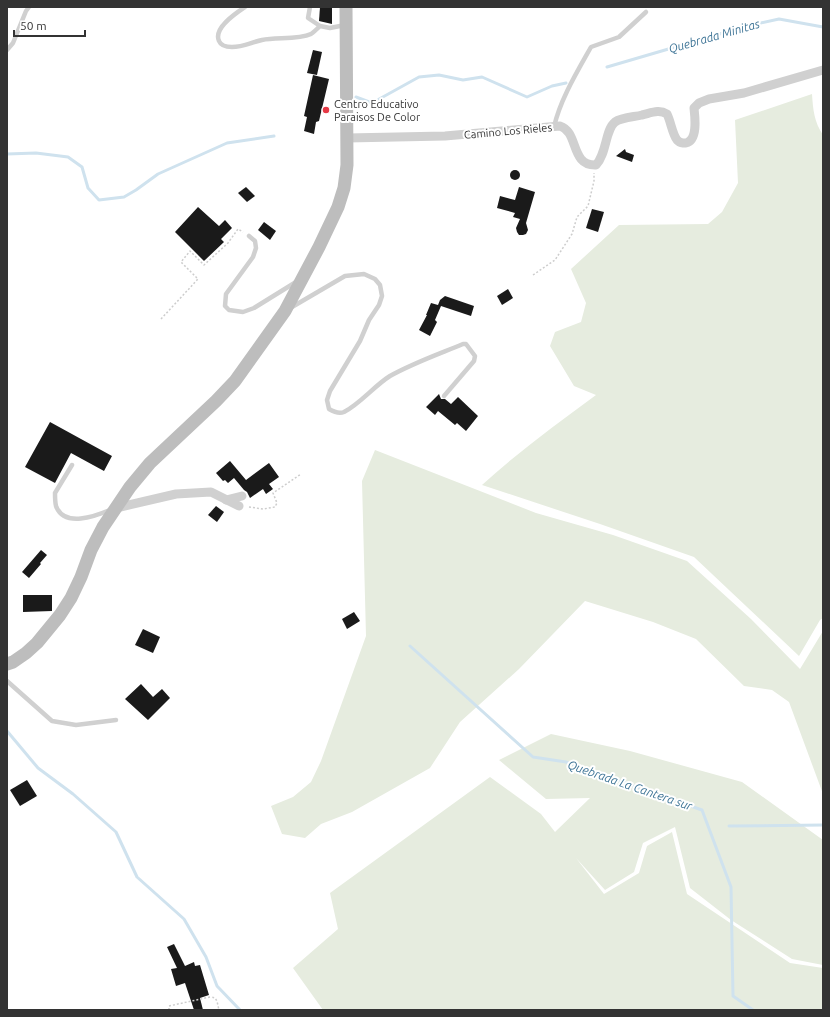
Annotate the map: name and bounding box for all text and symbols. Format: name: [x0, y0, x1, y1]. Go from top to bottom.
scale bar: [14, 12, 85, 38]
water label: Quebrada Minitas: [667, 17, 761, 55]
text: 50 m: [20, 19, 47, 32]
place label: Centro Educativo Paraisos De Color: [334, 98, 421, 123]
marker: Centro Educativo Paraisos De Color: [321, 105, 331, 115]
street label: Camino Los Rieles: [463, 121, 553, 141]
water label: Quebrada La Cantera sur: [566, 758, 694, 813]

